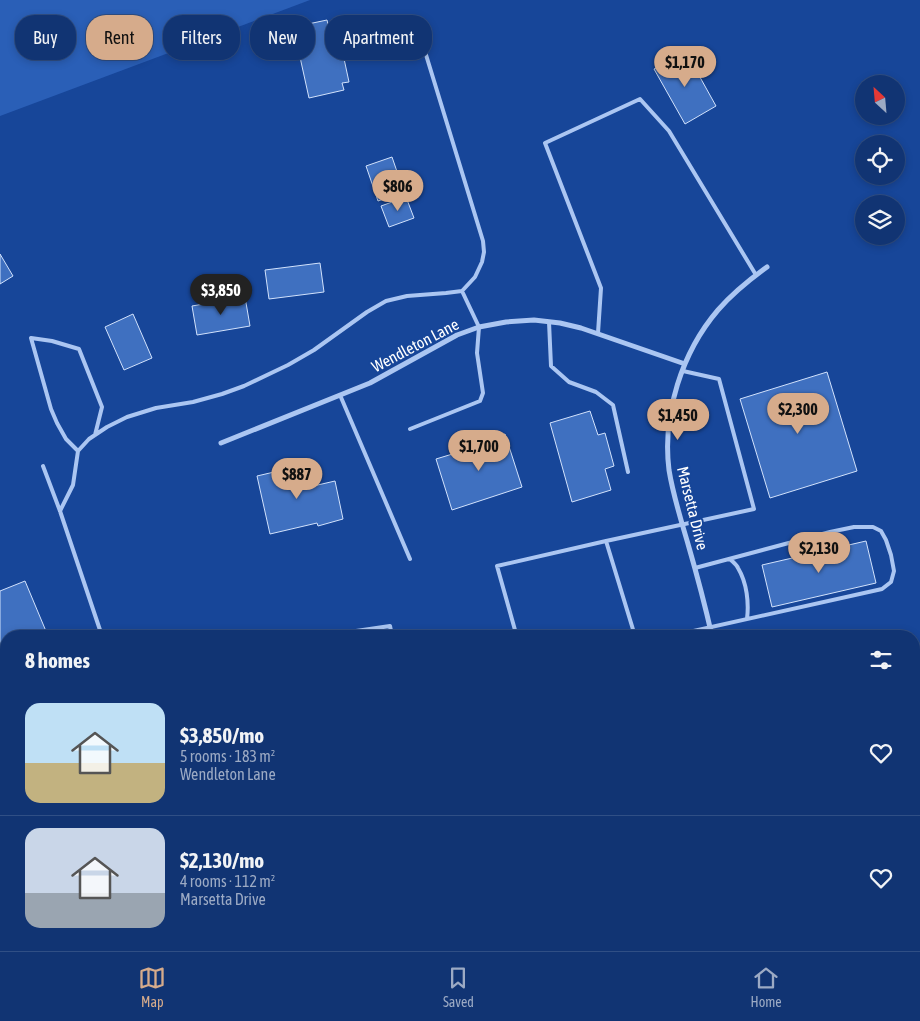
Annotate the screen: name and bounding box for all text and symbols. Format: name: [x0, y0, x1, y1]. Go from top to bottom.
chip: Buy: [15, 15, 76, 60]
chip: Rent: [86, 15, 153, 60]
chip: Filters: [163, 15, 240, 60]
chip: New: [250, 15, 315, 60]
chip: Apartment: [325, 15, 432, 60]
pin: $1,170: [644, 46, 726, 88]
text: $1,170: [665, 53, 705, 71]
north arrow: [855, 75, 905, 125]
map controls: [855, 75, 905, 245]
button: locate: [855, 135, 905, 185]
pin: $806: [368, 170, 428, 212]
text: $806: [383, 177, 413, 195]
button: layers: [855, 195, 905, 245]
pin: $3,850: [180, 274, 262, 316]
text: $3,850: [201, 281, 241, 299]
street label: Wendleton Lane: [369, 315, 461, 375]
pin: $2,300: [757, 392, 839, 435]
pin: $1,450: [637, 398, 719, 441]
text: $2,300: [778, 400, 818, 418]
text: $1,450: [658, 406, 698, 424]
pin: $1,700: [438, 430, 520, 472]
text: $1,700: [459, 437, 499, 455]
pin: $887: [267, 458, 327, 500]
street label: Marsetta Drive: [674, 464, 712, 552]
text: $887: [282, 465, 312, 483]
pin: $2,130: [778, 532, 860, 574]
text: $2,130: [799, 539, 839, 557]
icon: filters: [867, 646, 895, 674]
text: 8 homes: [25, 648, 90, 672]
icon: home: [65, 723, 125, 783]
text: $3,850/mo: [180, 723, 264, 747]
icon: heart: [867, 739, 895, 767]
text: 5 rooms · 183 m²: [180, 747, 275, 765]
text: Wendleton Lane: [180, 765, 276, 783]
icon: home: [65, 848, 125, 908]
text: $2,130/mo: [180, 848, 264, 872]
icon: heart: [867, 864, 895, 892]
text: 4 rooms · 112 m²: [180, 872, 275, 890]
text: Marsetta Drive: [180, 890, 266, 908]
tab: Map: [138, 964, 166, 1010]
tab: Saved: [443, 964, 474, 1010]
tab: Home: [751, 964, 782, 1010]

